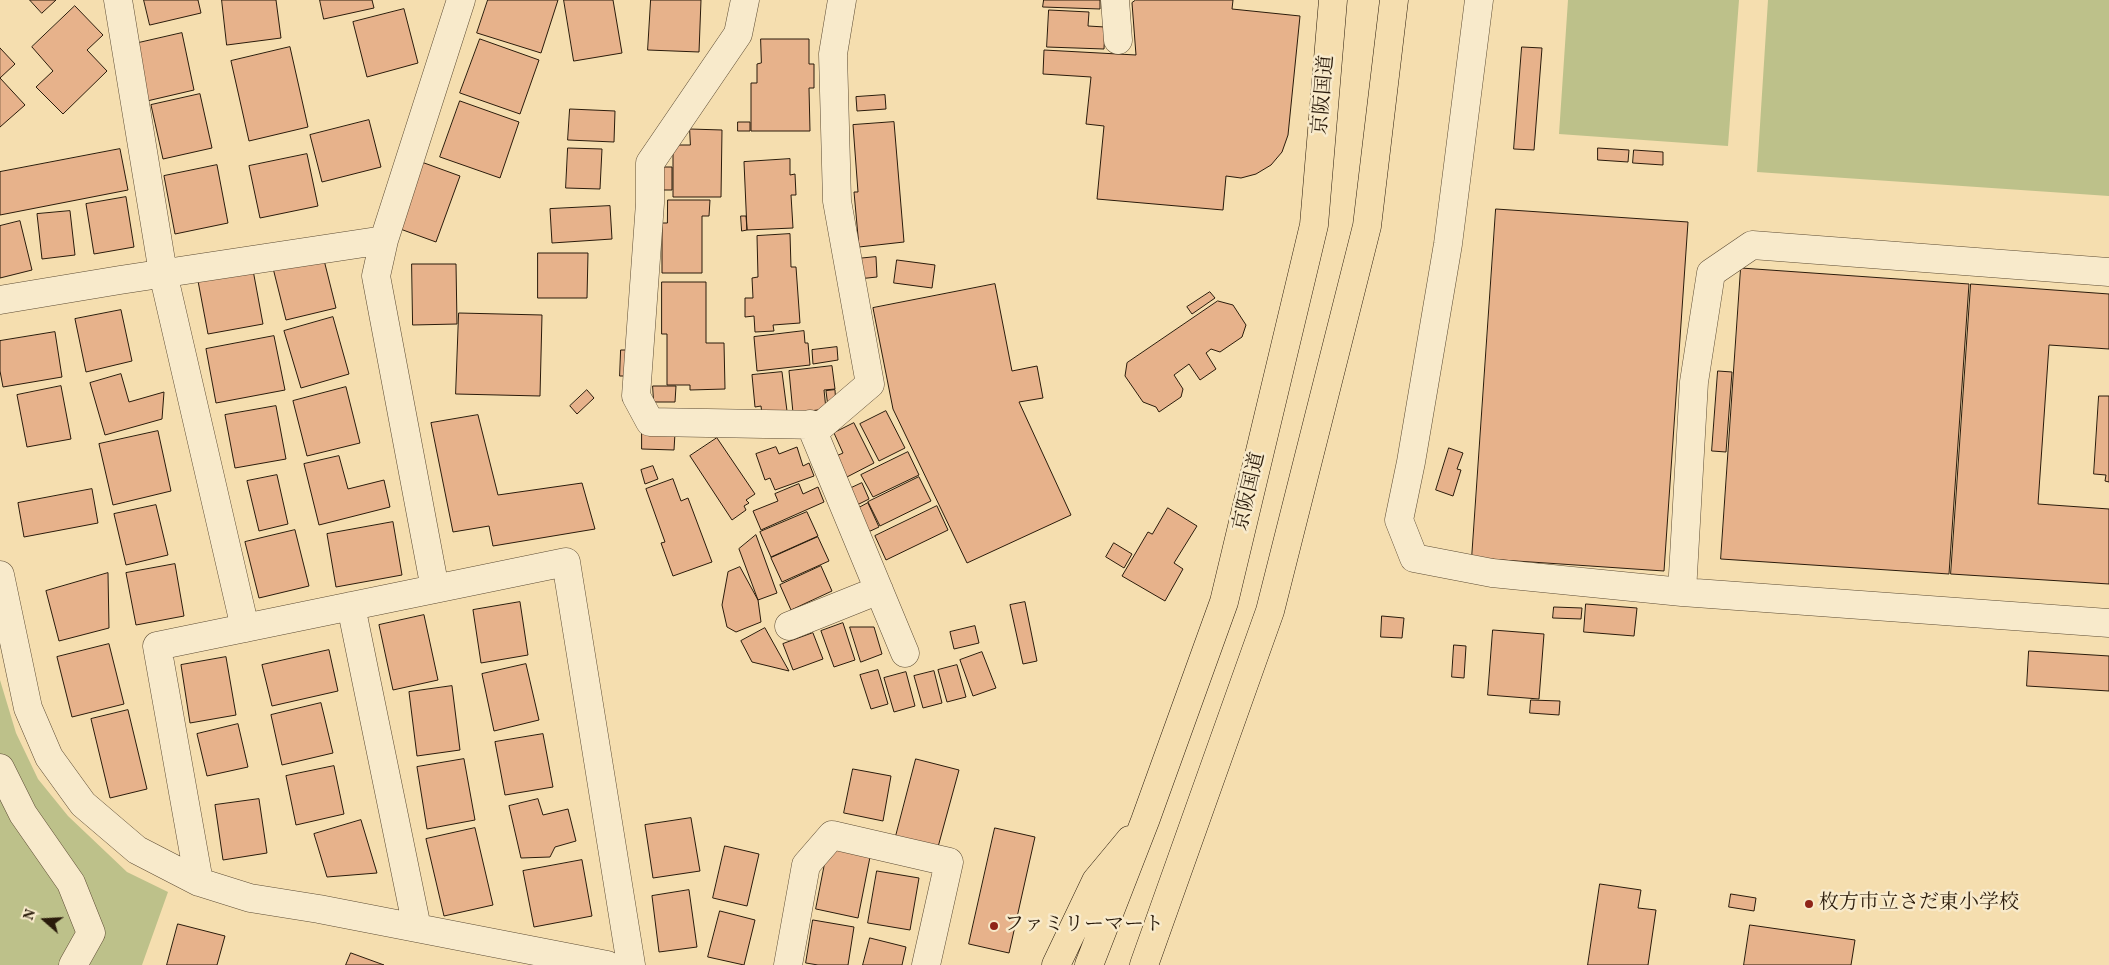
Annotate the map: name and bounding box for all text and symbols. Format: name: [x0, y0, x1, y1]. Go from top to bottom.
street label: 京阪国道: [1310, 54, 1340, 136]
street label: 京阪国道: [1230, 450, 1272, 534]
place label: 枚方市立さだ東小学校: [1819, 892, 2019, 916]
north arrow: [20, 895, 70, 945]
marker: 枚方市立さだ東小学校: [1803, 898, 1815, 910]
text: N: [20, 907, 41, 923]
place label: ファミリーマート: [1004, 914, 1164, 938]
marker: ファミリーマート: [988, 920, 1000, 932]

